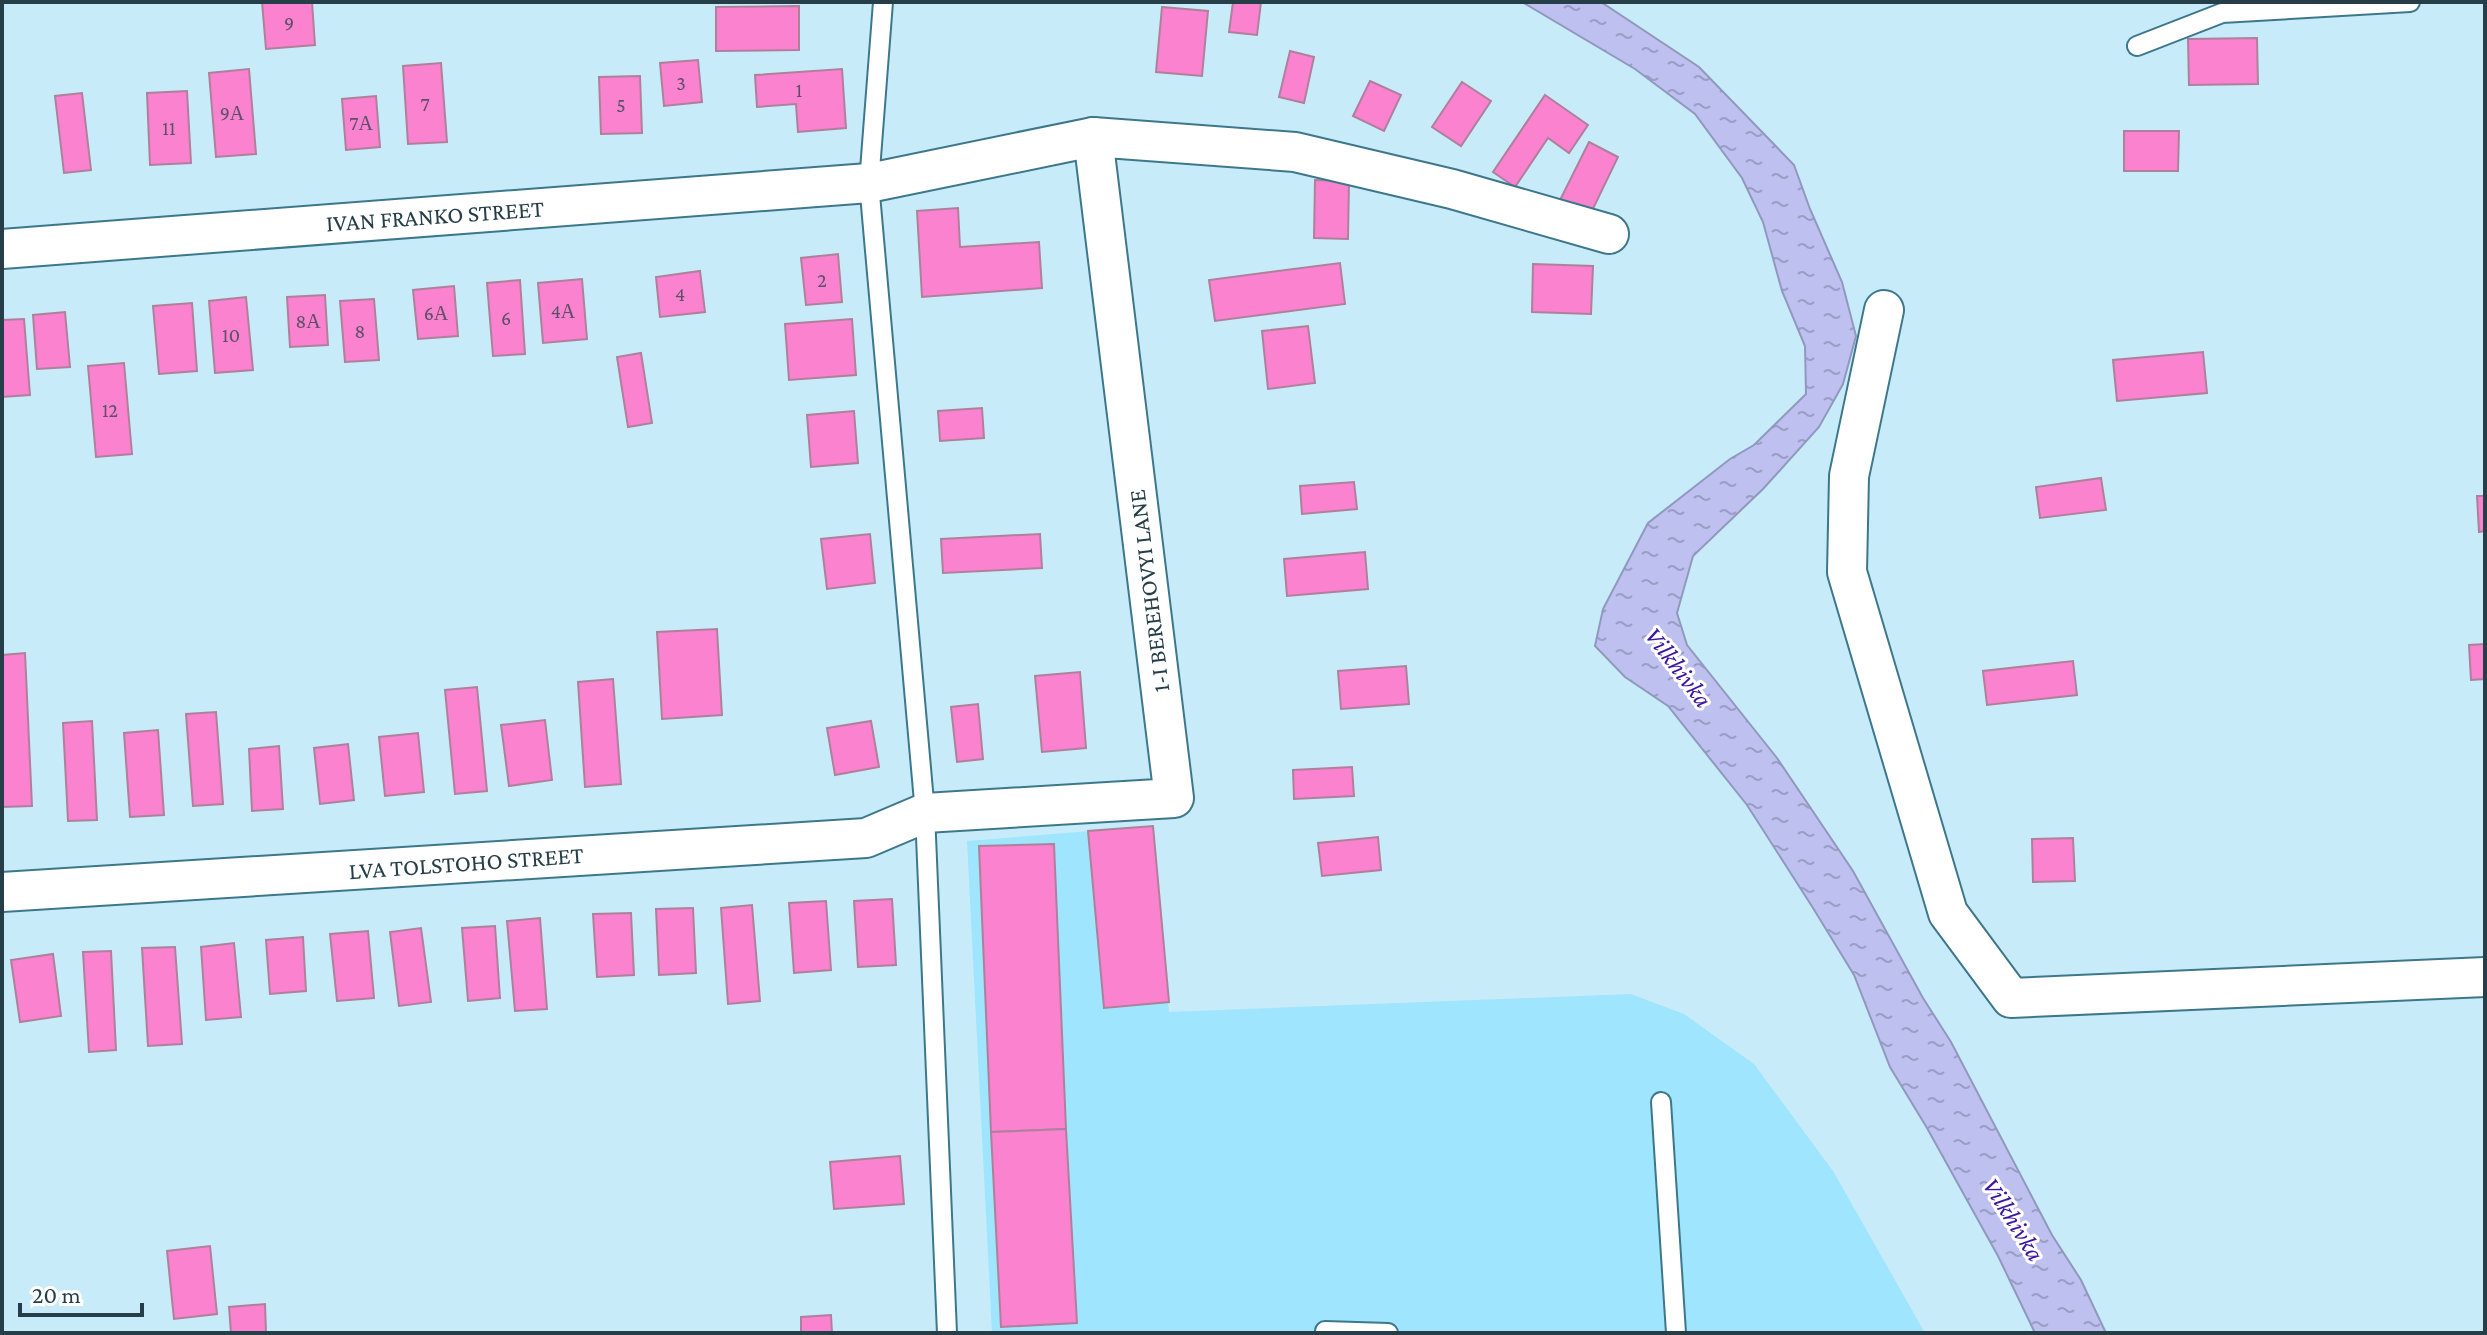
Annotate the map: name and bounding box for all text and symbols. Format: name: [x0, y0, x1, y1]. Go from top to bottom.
house number: 9: [284, 12, 294, 34]
house number: 3: [676, 72, 686, 94]
house number: 1: [796, 79, 802, 101]
house number: 7: [420, 93, 430, 115]
house number: 5: [616, 94, 626, 116]
house number: 9А: [220, 102, 245, 124]
house number: 7А: [349, 112, 373, 134]
house number: 11: [162, 117, 176, 139]
street label: IVAN FRANKO STREET: [325, 194, 545, 237]
house number: 2: [817, 269, 827, 291]
house number: 4: [675, 283, 685, 305]
house number: 4А: [551, 300, 576, 322]
house number: 6А: [424, 302, 449, 324]
house number: 6: [501, 307, 511, 329]
house number: 8А: [295, 310, 321, 332]
house number: 8: [355, 320, 365, 342]
house number: 10: [222, 324, 240, 346]
house number: 12: [102, 399, 118, 421]
street label: 1-I BEREHOVYI LANE: [1123, 488, 1174, 694]
water label: Vilkhivka: [1639, 621, 1718, 713]
street label: LVA TOLSTOHO STREET: [348, 841, 584, 884]
water label: Vilkhivka: [1977, 1172, 2050, 1266]
scale bar: [20, 1267, 142, 1317]
text: 20 m: [32, 1281, 81, 1308]

